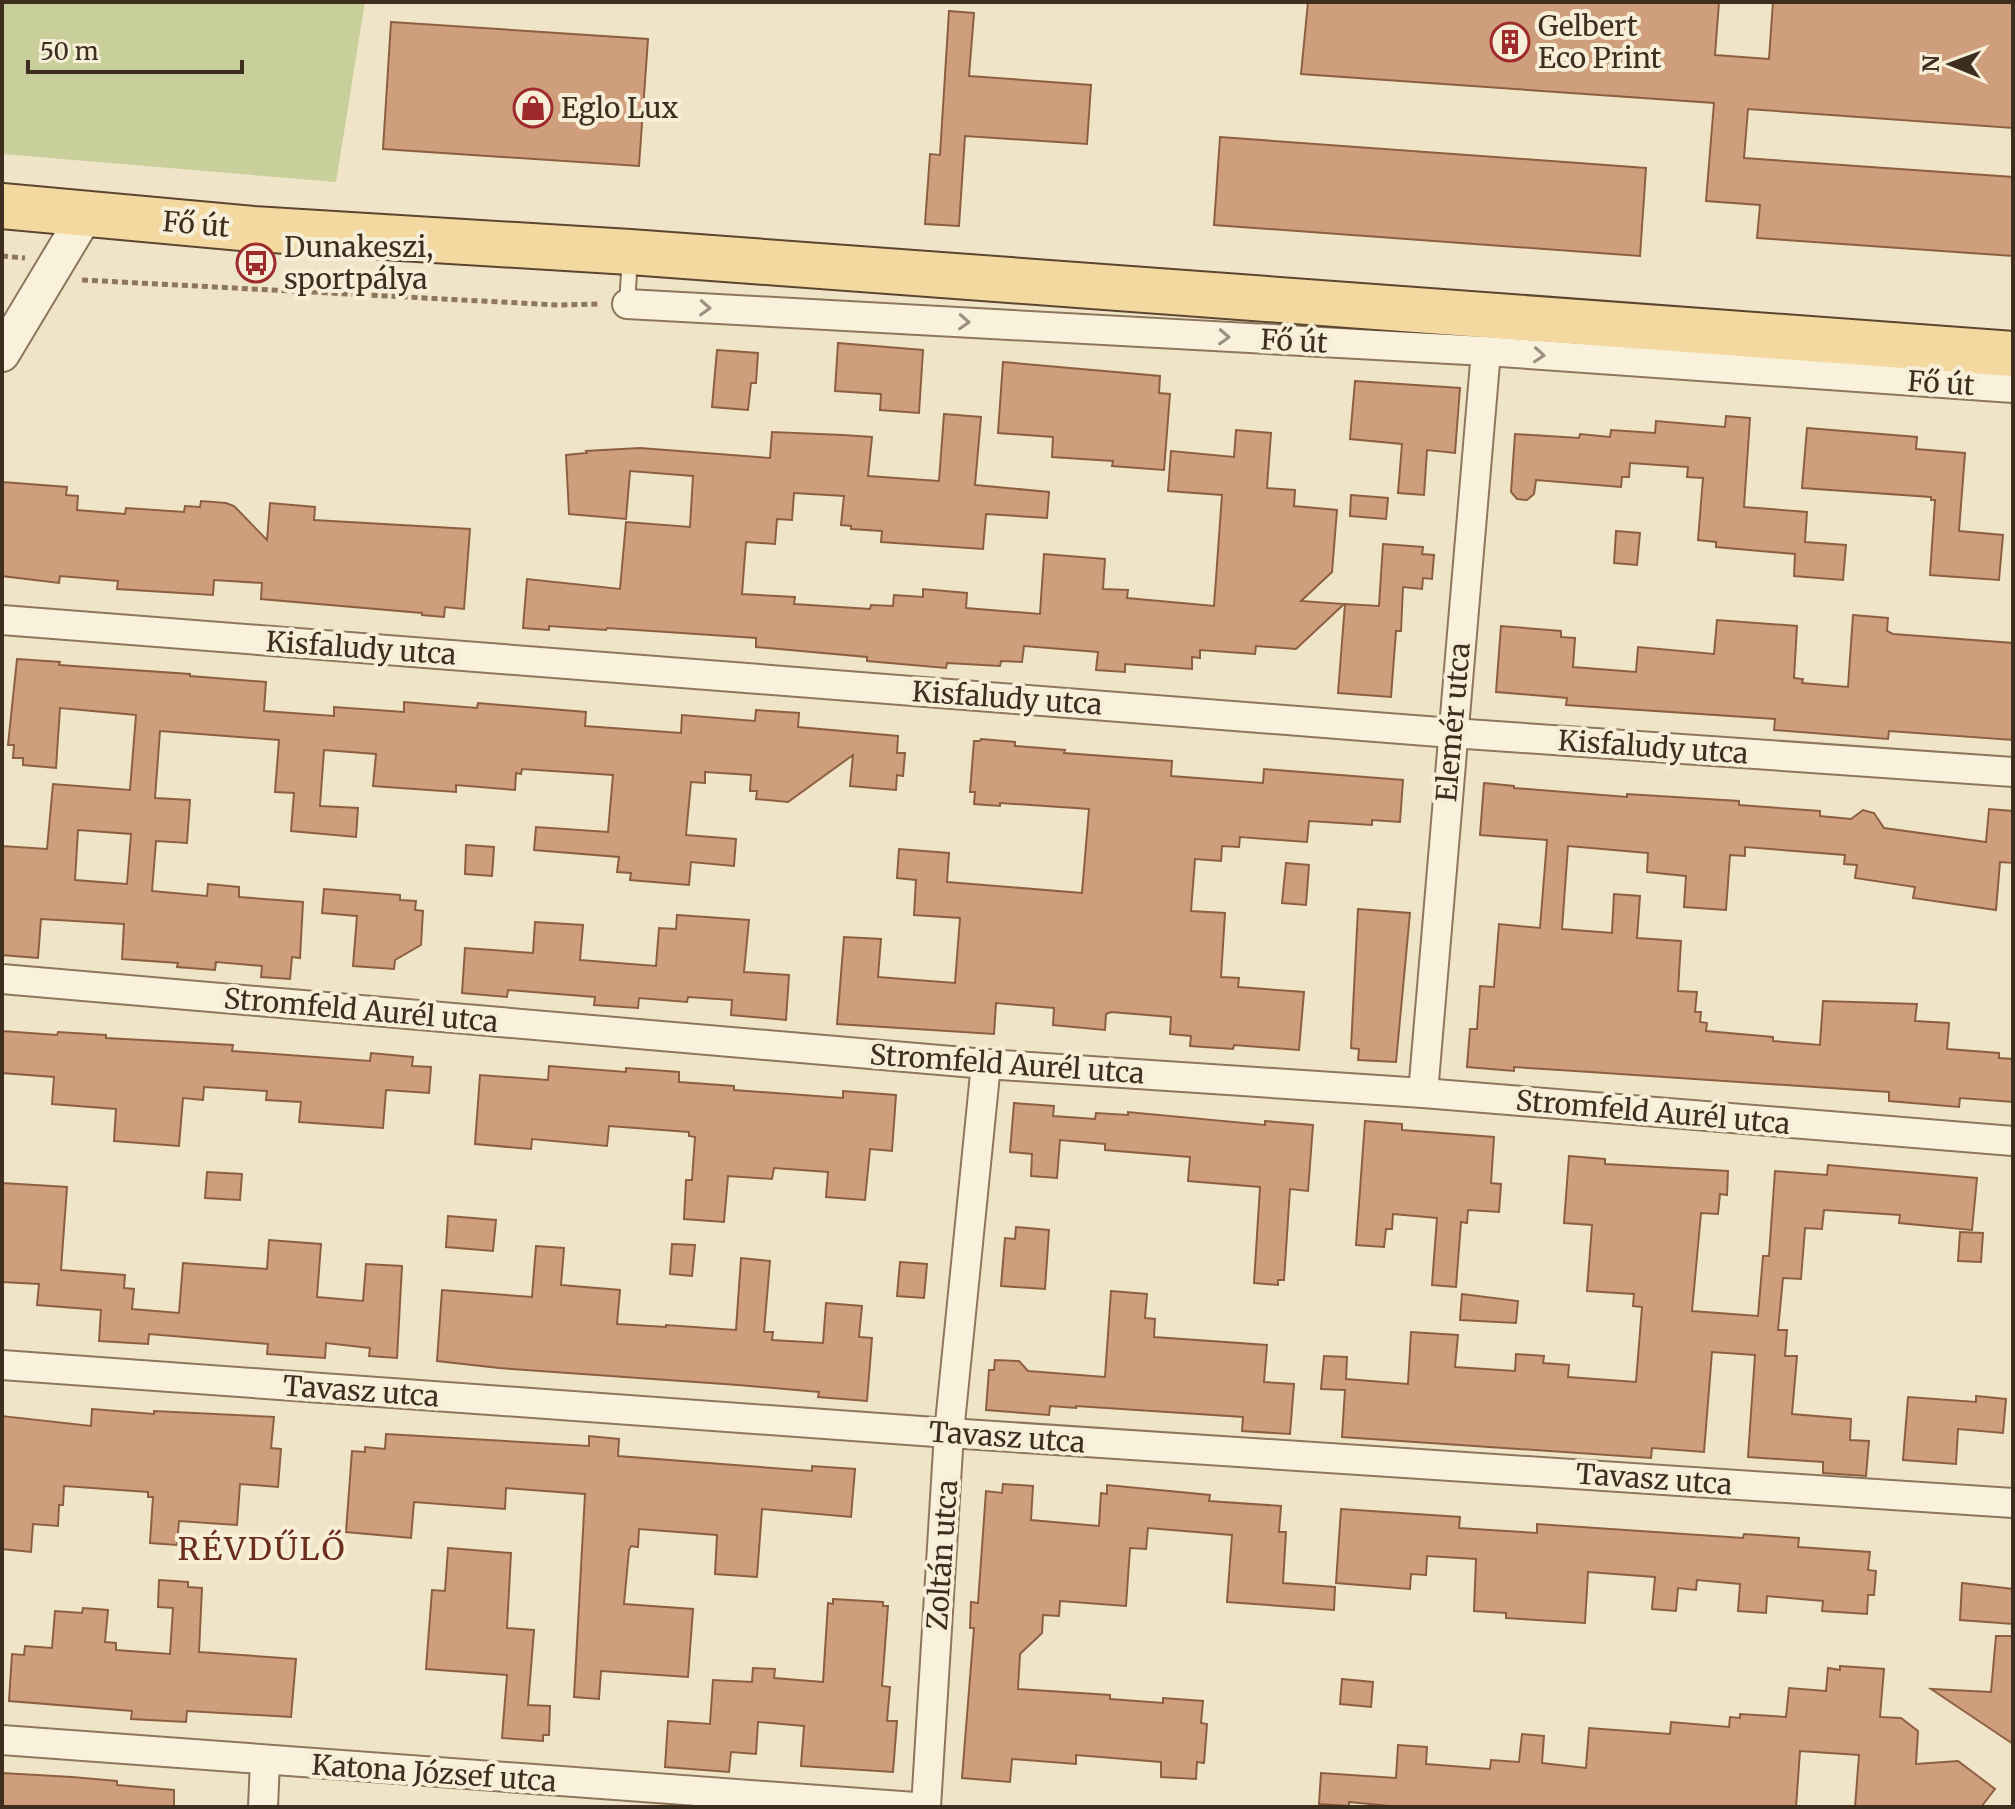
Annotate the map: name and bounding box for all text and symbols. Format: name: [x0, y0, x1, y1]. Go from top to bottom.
place label: Gelbert Eco Print: [1538, 8, 1662, 76]
building icon: Gelbert Eco Print: [1489, 21, 1531, 63]
scale bar: [28, 24, 242, 74]
north arrow: [1911, 24, 1991, 104]
text: 50 m: [40, 36, 99, 67]
text: N: [1917, 54, 1945, 73]
shop icon: Eglo Lux: [512, 87, 554, 129]
place label: Eglo Lux: [561, 90, 678, 126]
street label: Fő út: [161, 203, 231, 245]
place label: Dunakeszi, sportpálya: [284, 229, 433, 297]
bus stop icon: Dunakeszi, sportpálya: [235, 242, 277, 284]
one-way arrow: [699, 299, 712, 316]
one-way arrow: [958, 314, 971, 331]
street label: Fő út: [1259, 321, 1329, 361]
one-way arrow: [1218, 328, 1231, 345]
one-way arrow: [1533, 346, 1546, 363]
street label: Fő út: [1906, 363, 1976, 403]
street label: Kisfaludy utca: [265, 623, 457, 673]
street label: Elemér utca: [1428, 641, 1478, 803]
street label: Kisfaludy utca: [911, 673, 1103, 723]
street label: Kisfaludy utca: [1557, 722, 1749, 772]
street label: Stromfeld Aurél utca: [222, 980, 500, 1040]
street label: Stromfeld Aurél utca: [868, 1036, 1146, 1092]
street label: Stromfeld Aurél utca: [1514, 1082, 1792, 1142]
street label: Tavasz utca: [282, 1368, 440, 1414]
street label: Tavasz utca: [928, 1414, 1086, 1460]
street label: Tavasz utca: [1575, 1456, 1733, 1502]
street label: Zoltán utca: [919, 1479, 965, 1631]
district label: RÉVDŰLŐ: [177, 1529, 347, 1569]
street label: Katona József utca: [310, 1746, 558, 1800]

